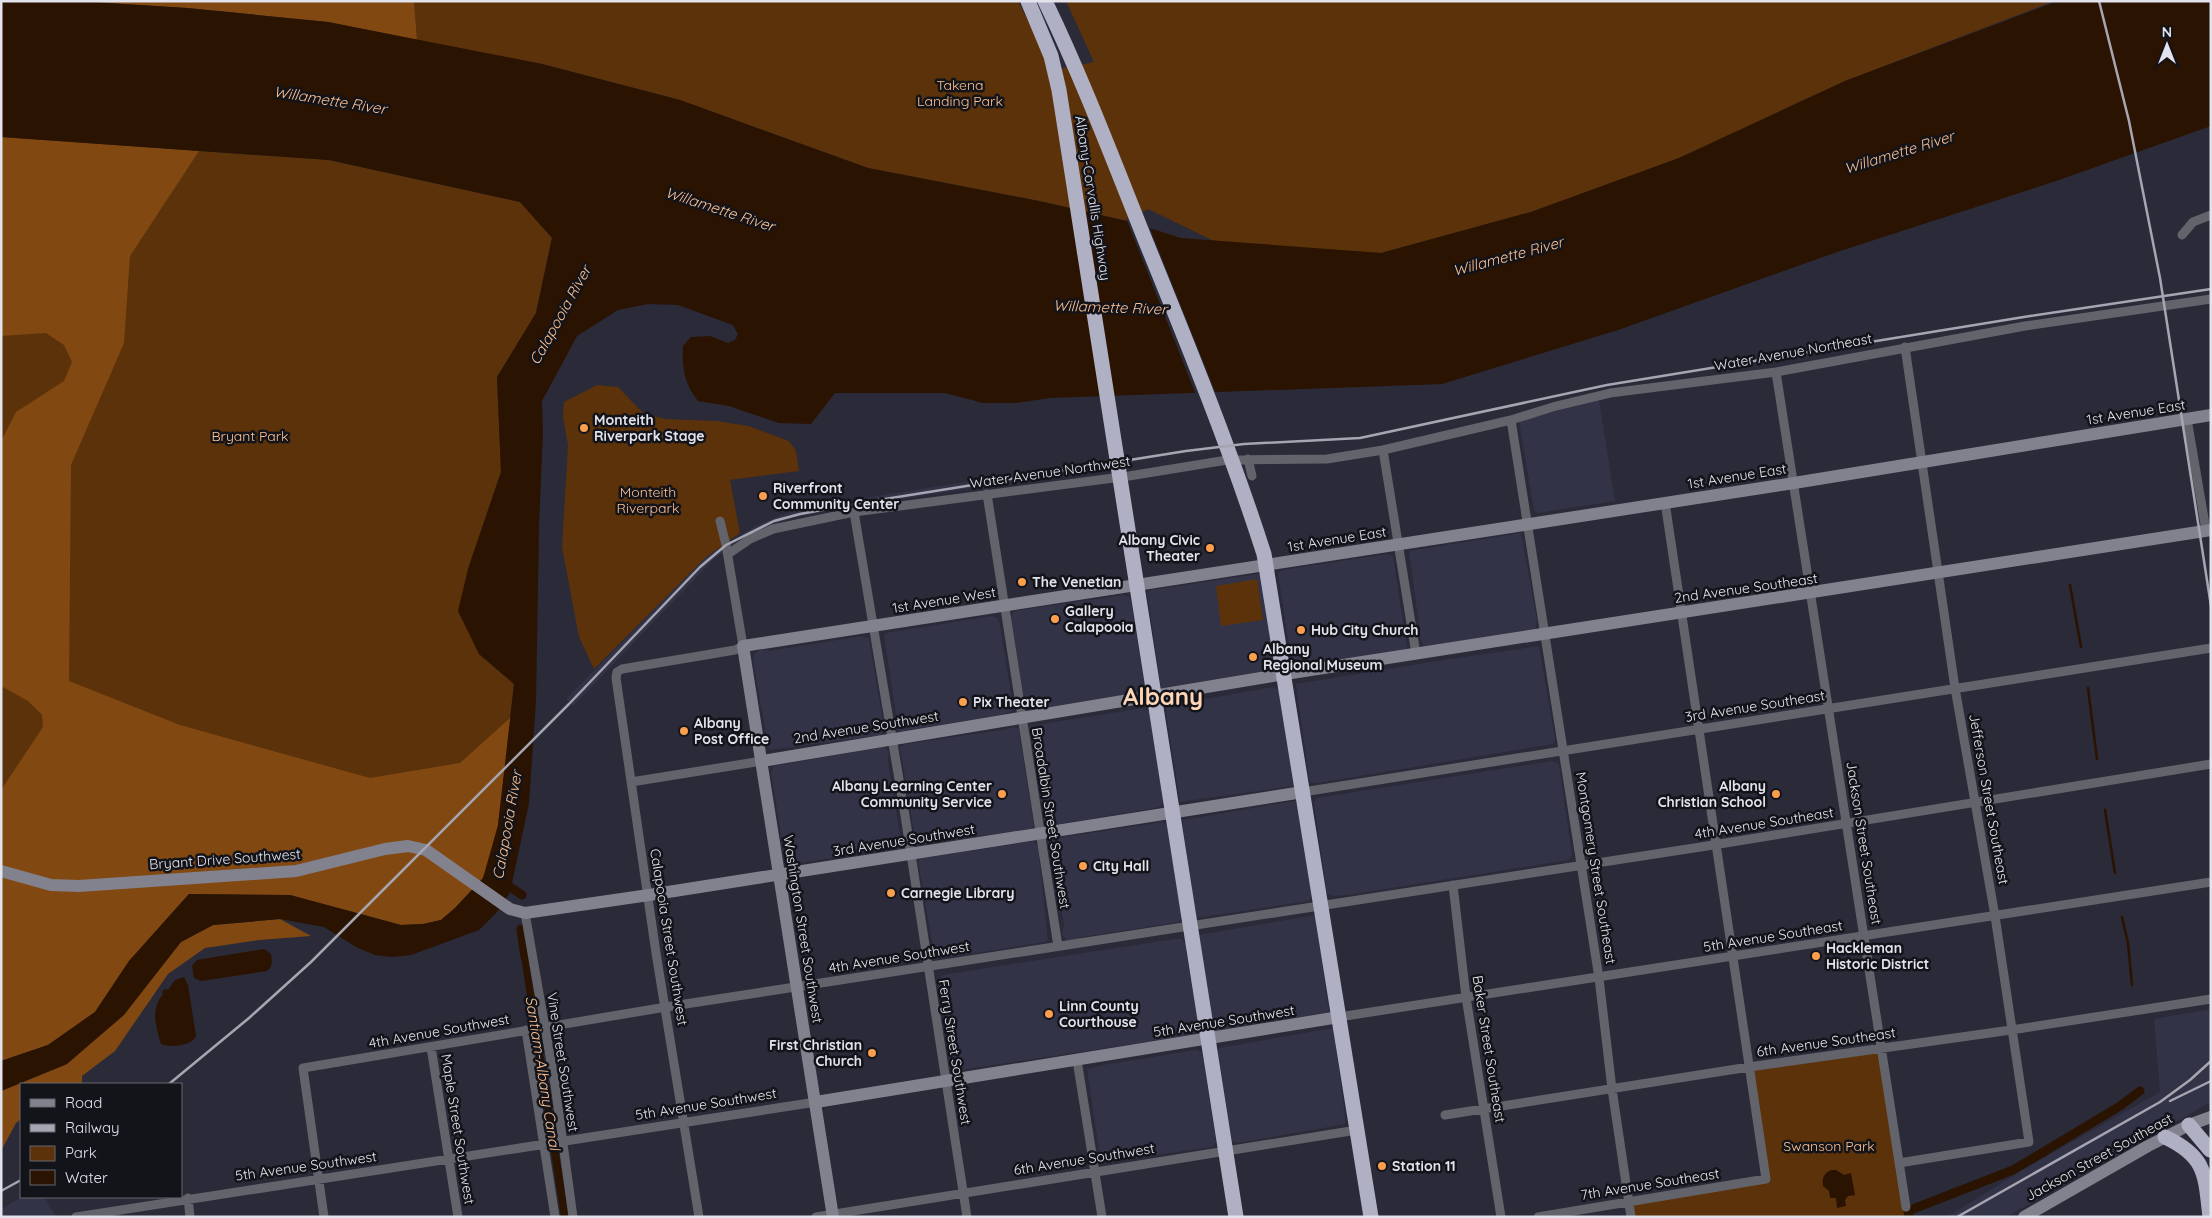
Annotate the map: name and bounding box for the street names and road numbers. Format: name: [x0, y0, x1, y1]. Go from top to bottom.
street label: Albany-Corvallis Highway: [1071, 114, 1115, 282]
street label: Water Avenue Northeast: [1713, 329, 1874, 375]
street label: 1st Avenue East: [2085, 395, 2187, 429]
street label: Water Avenue Northwest: [969, 452, 1132, 492]
street label: 1st Avenue East: [1686, 459, 1788, 493]
street label: 1st Avenue East: [1286, 522, 1388, 556]
street label: 2nd Avenue Southeast: [1673, 569, 1819, 607]
street label: 1st Avenue West: [891, 583, 997, 617]
street label: 3rd Avenue Southeast: [1684, 686, 1826, 726]
street label: 2nd Avenue Southwest: [792, 707, 940, 747]
street label: Jefferson Street Southeast: [1965, 712, 2013, 886]
street label: Broadalbin Street Southwest: [1028, 726, 1074, 910]
street label: Jackson Street Southeast: [1842, 760, 1886, 926]
street label: Montgomery Street Southeast: [1572, 771, 1620, 966]
street label: 4th Avenue Southeast: [1693, 803, 1835, 843]
street label: 3rd Avenue Southwest: [832, 820, 976, 860]
street label: Washington Street Southwest: [779, 834, 827, 1025]
street label: Bryant Drive Southwest: [149, 845, 302, 873]
street label: Calapooia Street Southwest: [646, 847, 692, 1027]
street label: 5th Avenue Southeast: [1702, 916, 1844, 956]
street label: 4th Avenue Southwest: [827, 937, 971, 977]
street label: Baker Street Southeast: [1468, 974, 1510, 1124]
street label: Ferry Street Southwest: [935, 978, 975, 1126]
street label: Vine Street Southwest: [543, 991, 583, 1133]
street label: 5th Avenue Southwest: [1152, 1001, 1296, 1041]
street label: 4th Avenue Southwest: [367, 1010, 511, 1052]
street label: 6th Avenue Southeast: [1755, 1023, 1897, 1061]
street label: Maple Street Southwest: [437, 1052, 479, 1206]
street label: 5th Avenue Southwest: [634, 1084, 778, 1124]
street label: Jackson Street Southeast: [2023, 1109, 2176, 1205]
street label: 6th Avenue Southwest: [1012, 1139, 1156, 1179]
street label: 5th Avenue Southwest: [234, 1147, 378, 1185]
street label: 7th Avenue Southeast: [1579, 1164, 1721, 1204]

